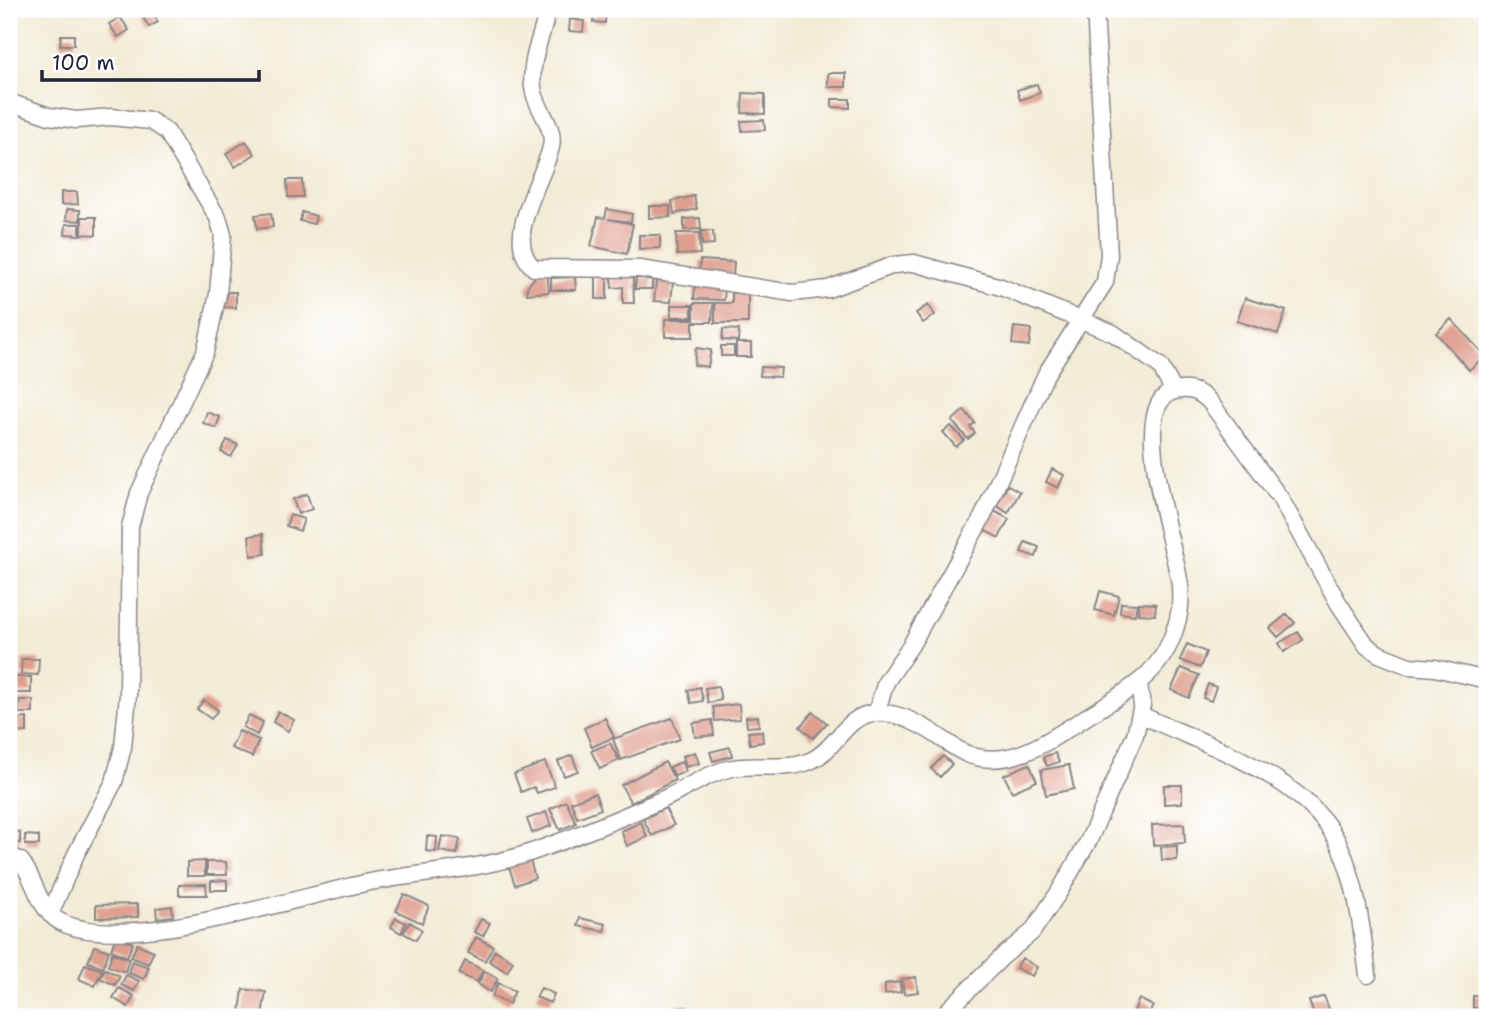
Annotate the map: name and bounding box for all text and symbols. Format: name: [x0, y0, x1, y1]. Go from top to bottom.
scale bar: [42, 38, 259, 82]
text: 100 m: [52, 49, 115, 77]

